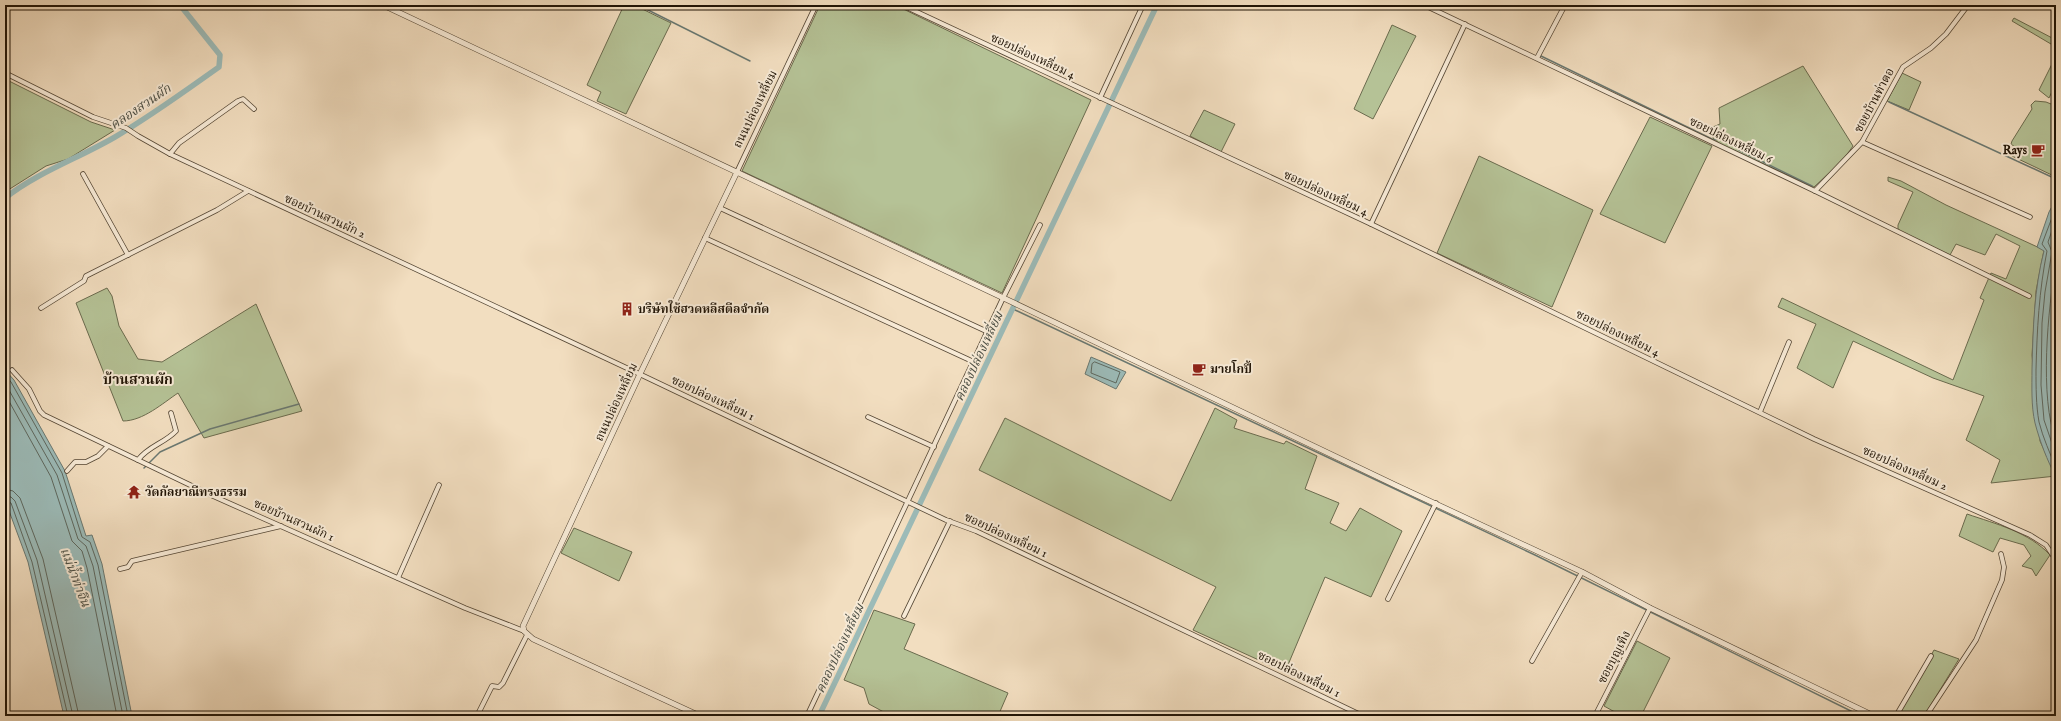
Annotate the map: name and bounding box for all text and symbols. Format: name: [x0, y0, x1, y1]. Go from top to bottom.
street label: ซอยปล่องเหลี่ยม 4: [988, 28, 1078, 83]
street label: ซอยบ้านท่าตอ: [1851, 65, 1898, 135]
street label: ถนนปล่องเหลี่ยม: [728, 67, 781, 151]
water label: คลองสวนผัก: [107, 80, 175, 134]
street label: ซอยปล่องเหลี่ยม 6: [1687, 112, 1777, 167]
cafe icon: Rays: [2030, 142, 2046, 158]
place label: Rays: [2003, 143, 2028, 159]
street label: ซอยปล่องเหลี่ยม 4: [1281, 165, 1371, 220]
street label: ซอยบ้านสวนผัก 2: [282, 191, 368, 242]
place label: บริษัทใช้ฮวดหลีสตีลจำกัด: [638, 300, 769, 317]
building icon: บริษัทใช้ฮวดหลีสตีลจำกัด: [619, 301, 635, 317]
street label: ซอยปล่องเหลี่ยม 4: [1573, 305, 1663, 360]
water label: คลองปล่องเหลี่ยม: [949, 308, 1008, 404]
street label: ถนนปล่องเหลี่ยม: [590, 360, 641, 444]
place label: มายโกปี้: [1210, 360, 1252, 377]
cafe icon: มายโกปี้: [1191, 361, 1207, 377]
district label: บ้านสวนผัก: [103, 371, 173, 389]
street label: ซอยปล่องเหลี่ยม 1: [669, 371, 758, 424]
street label: ซอยปล่องเหลี่ยม 2: [1860, 441, 1951, 494]
temple icon: วัดกัลยาณีทรงธรรม: [126, 484, 142, 500]
place label: วัดกัลยาณีทรงธรรม: [145, 485, 247, 500]
street label: ซอยบ้านสวนผัก 1: [251, 496, 336, 545]
street label: ซอยปล่องเหลี่ยม 1: [962, 508, 1051, 561]
water label: แม่น้ำท่าจีน: [55, 545, 96, 610]
water label: คลองปล่องเหลี่ยม: [810, 600, 869, 696]
street label: ซอยบุญเทิง: [1595, 628, 1634, 686]
street label: ซอยปล่องเหลี่ยม 1: [1255, 646, 1343, 701]

